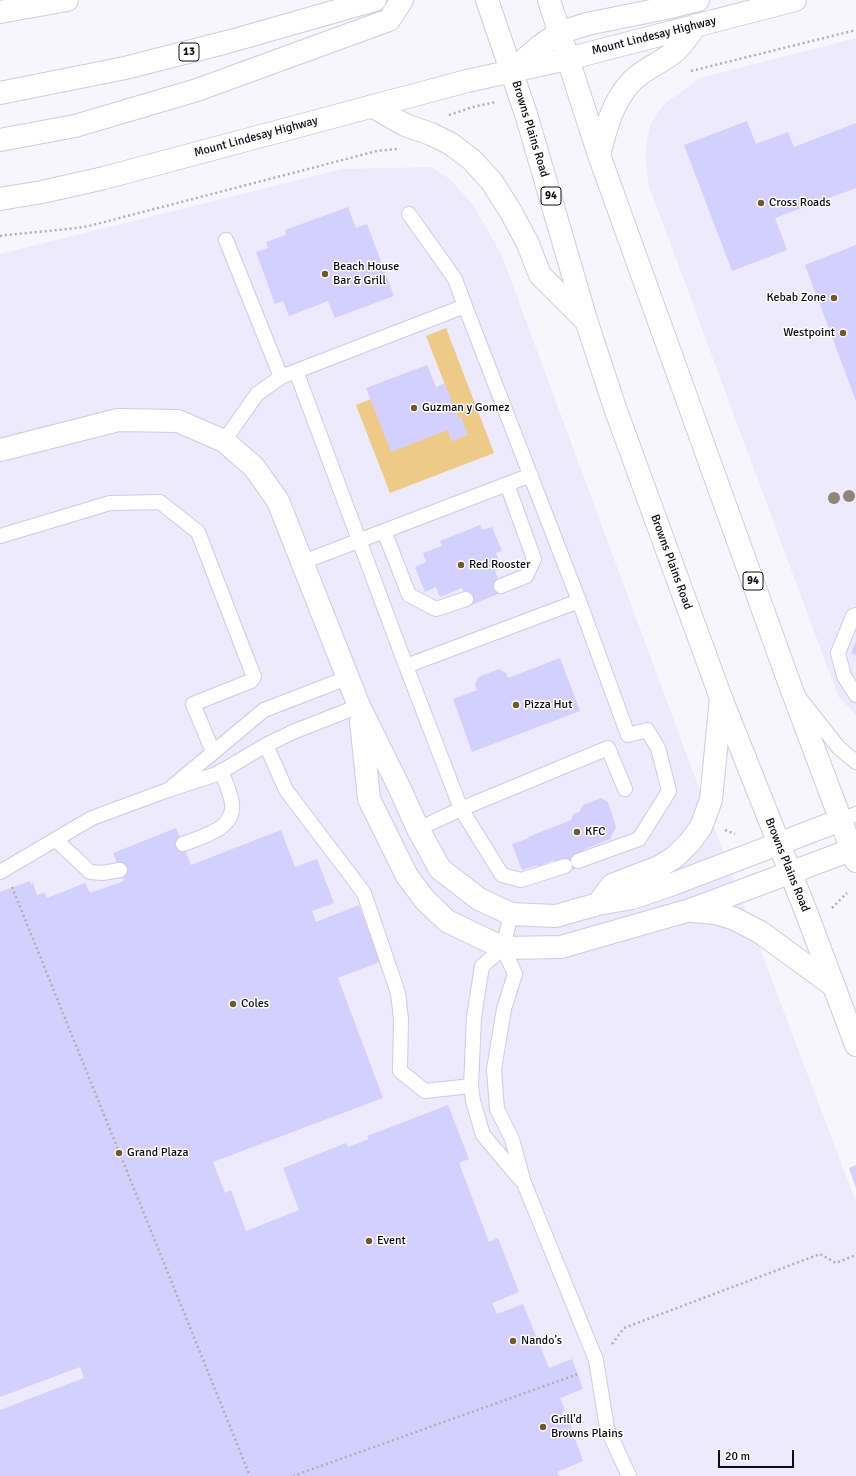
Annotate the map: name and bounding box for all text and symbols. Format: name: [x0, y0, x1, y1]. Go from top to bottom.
street label: Mount Lindesay Highway: [590, 14, 718, 58]
road number: 13: [179, 43, 199, 61]
street label: Browns Plains Road: [508, 79, 552, 179]
street label: Mount Lindesay Highway: [192, 114, 320, 160]
road number: 94: [541, 187, 561, 205]
place label: Cross Roads: [769, 196, 831, 210]
marker: Cross Roads: [756, 198, 766, 208]
place label: Beach House Bar & Grill: [333, 260, 399, 288]
marker: Beach House Bar & Grill: [320, 269, 330, 279]
place label: Kebab Zone: [766, 291, 826, 305]
marker: Kebab Zone: [829, 293, 839, 303]
place label: Westpoint: [783, 326, 835, 340]
marker: Westpoint: [838, 328, 848, 338]
place label: Guzman y Gomez: [422, 401, 510, 415]
marker: Guzman y Gomez: [409, 403, 419, 413]
street label: Browns Plains Road: [647, 512, 695, 612]
place label: Red Rooster: [469, 558, 530, 572]
marker: Red Rooster: [456, 560, 466, 570]
road number: 94: [743, 572, 763, 590]
place label: Pizza Hut: [524, 698, 572, 712]
marker: Pizza Hut: [511, 700, 521, 710]
street label: Browns Plains Road: [762, 816, 812, 914]
place label: KFC: [585, 825, 606, 839]
marker: KFC: [572, 827, 582, 837]
place label: Coles: [241, 997, 269, 1011]
marker: Coles: [228, 999, 238, 1009]
place label: Grand Plaza: [127, 1146, 189, 1160]
marker: Grand Plaza: [114, 1148, 124, 1158]
place label: Event: [377, 1234, 406, 1248]
marker: Event: [364, 1236, 374, 1246]
place label: Nando's: [521, 1334, 562, 1348]
marker: Nando's: [508, 1336, 518, 1346]
place label: Grill'd Browns Plains: [551, 1413, 623, 1441]
marker: Grill'd Browns Plains: [538, 1422, 548, 1432]
scale bar: [720, 1442, 796, 1468]
text: 20 m: [725, 1449, 750, 1464]

